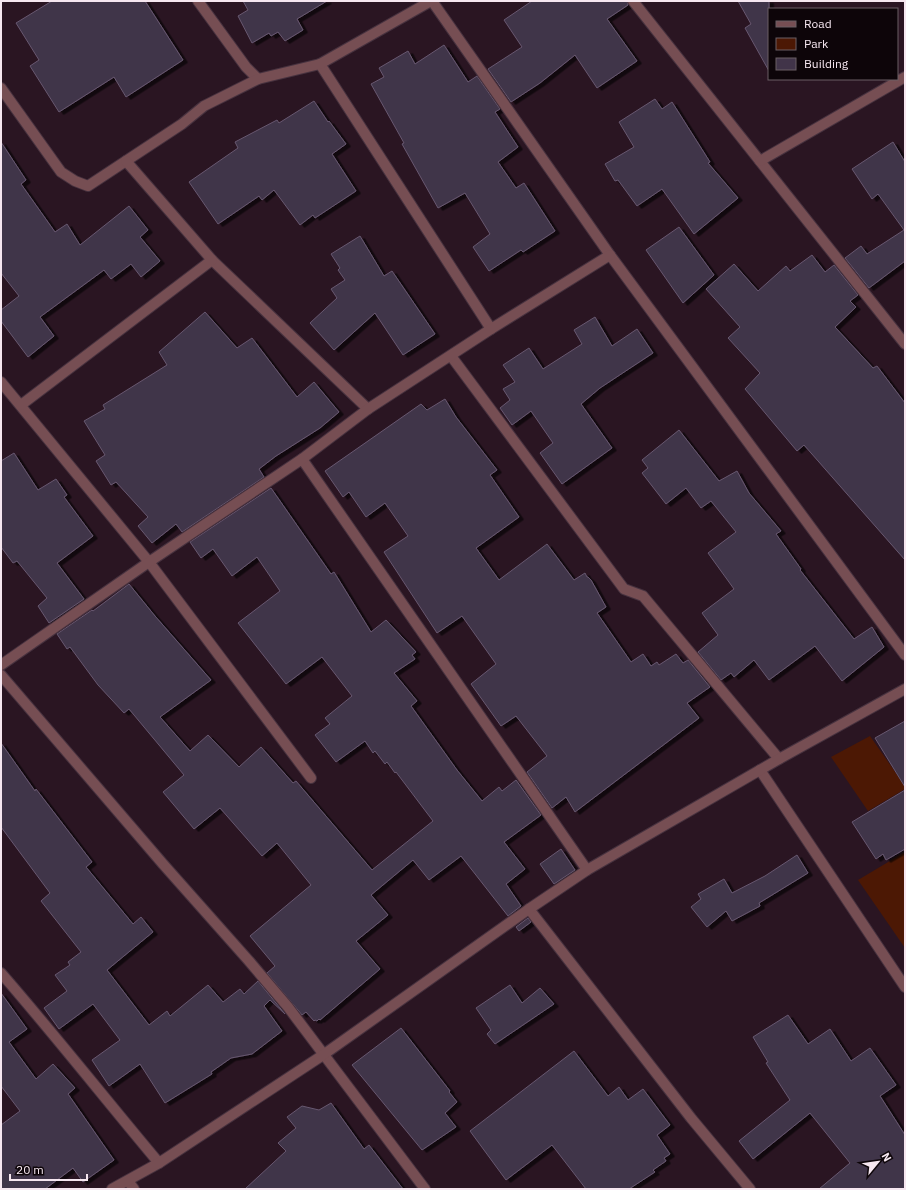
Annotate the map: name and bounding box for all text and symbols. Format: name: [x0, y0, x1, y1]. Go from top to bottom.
legend: [768, 8, 898, 80]
text: Road: [804, 16, 832, 31]
text: Park: [804, 36, 829, 51]
text: Building: [804, 56, 849, 71]
north arrow: [858, 1142, 898, 1182]
text: N: [879, 1150, 895, 1164]
scale bar: [10, 1156, 87, 1182]
text: 20 m: [16, 1162, 44, 1177]

